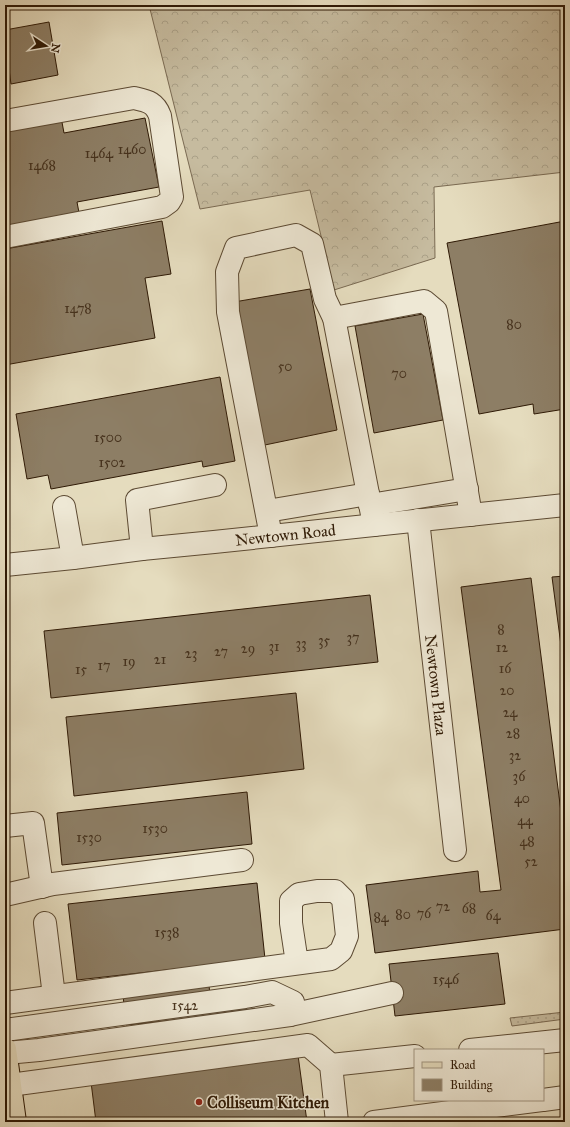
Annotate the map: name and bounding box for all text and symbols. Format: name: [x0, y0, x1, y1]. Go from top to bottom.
north arrow: [26, 26, 66, 66]
text: N: [48, 42, 63, 55]
house number: 1460: [118, 141, 146, 158]
house number: 1464: [85, 145, 114, 162]
house number: 1468: [28, 157, 56, 174]
house number: 1478: [64, 300, 92, 317]
house number: 80: [506, 316, 522, 333]
house number: 50: [278, 358, 292, 375]
house number: 70: [391, 365, 407, 382]
house number: 1500: [94, 429, 122, 446]
house number: 1502: [99, 454, 126, 471]
street label: Newtown Road: [234, 520, 337, 550]
house number: 8: [497, 621, 505, 638]
house number: 37: [346, 629, 360, 646]
house number: 35: [318, 632, 331, 649]
street label: Newtown Plaza: [421, 634, 451, 737]
house number: 33: [295, 635, 307, 652]
house number: 31: [268, 638, 280, 655]
house number: 12: [496, 639, 508, 656]
house number: 29: [241, 640, 255, 657]
house number: 27: [214, 643, 228, 660]
house number: 23: [185, 645, 197, 662]
house number: 21: [154, 651, 167, 668]
house number: 19: [123, 653, 135, 670]
house number: 17: [97, 657, 111, 674]
house number: 16: [499, 660, 512, 677]
house number: 15: [75, 661, 87, 678]
house number: 20: [499, 682, 515, 699]
house number: 24: [503, 704, 519, 721]
house number: 28: [506, 725, 520, 742]
house number: 32: [509, 747, 521, 764]
house number: 36: [513, 768, 526, 785]
house number: 40: [514, 790, 530, 807]
house number: 44: [517, 812, 534, 829]
house number: 1530: [142, 820, 168, 837]
house number: 1530: [76, 829, 102, 846]
house number: 48: [519, 833, 535, 850]
house number: 52: [524, 853, 538, 870]
house number: 72: [436, 898, 450, 915]
house number: 68: [462, 900, 476, 917]
house number: 76: [417, 905, 432, 922]
house number: 80: [395, 906, 411, 923]
house number: 64: [486, 907, 502, 924]
house number: 84: [373, 909, 390, 926]
house number: 1538: [155, 924, 179, 941]
house number: 1546: [433, 971, 460, 988]
house number: 1542: [172, 997, 198, 1014]
legend: [414, 1049, 544, 1101]
text: Road: [450, 1058, 476, 1072]
text: Building: [450, 1078, 493, 1093]
place label: Colliseum Kitchen: [207, 1093, 330, 1112]
marker: Colliseum Kitchen: [194, 1097, 204, 1107]

